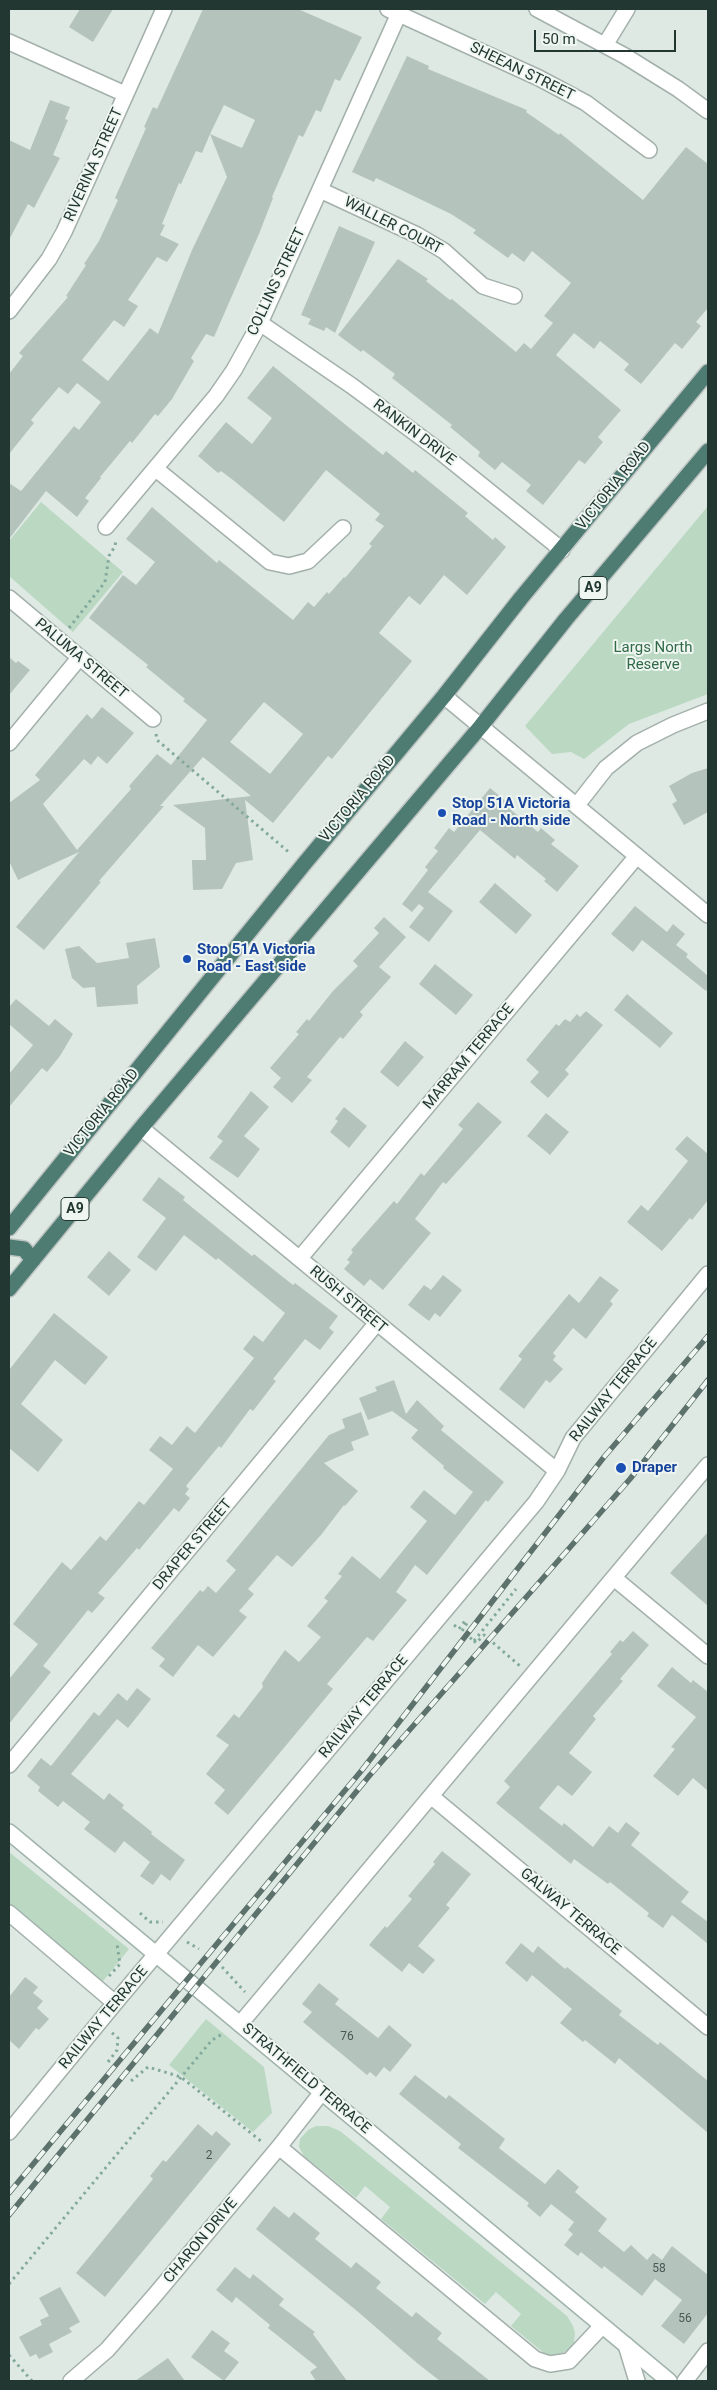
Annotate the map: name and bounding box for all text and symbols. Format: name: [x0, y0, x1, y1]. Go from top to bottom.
scale bar: [537, 20, 680, 52]
text: 50 m: [542, 30, 576, 48]
street label: SHEEAN STREET: [467, 39, 577, 105]
street label: RIVERINA STREET: [61, 105, 127, 225]
street label: WALLER COURT: [341, 194, 445, 258]
street label: COLLINS STREET: [244, 225, 310, 339]
street label: RANKIN DRIVE: [369, 396, 459, 470]
street label: VICTORIA ROAD: [573, 438, 655, 534]
road number: A9: [579, 576, 607, 600]
street label: PALUMA STREET: [31, 615, 131, 703]
park label: Largs North Reserve: [614, 639, 692, 674]
street label: VICTORIA ROAD: [316, 752, 400, 846]
place label: Stop 51A Victoria Road - North side: [452, 795, 570, 830]
marker: Stop 51A Victoria Road - North side: [436, 807, 448, 819]
place label: Stop 51A Victoria Road - East side: [197, 941, 315, 976]
marker: Stop 51A Victoria Road - East side: [181, 953, 193, 965]
street label: MARRAM TERRACE: [420, 1001, 518, 1113]
street label: VICTORIA ROAD: [61, 1065, 143, 1161]
road number: A9: [61, 1198, 89, 1220]
street label: RUSH STREET: [306, 1262, 390, 1338]
street label: RAILWAY TERRACE: [566, 1334, 662, 1446]
place label: Draper: [632, 1459, 677, 1477]
marker: Draper: [614, 1461, 628, 1475]
street label: DRAPER STREET: [150, 1496, 236, 1594]
street label: RAILWAY TERRACE: [316, 1652, 412, 1762]
street label: GALWAY TERRACE: [516, 1865, 624, 1959]
street label: RAILWAY TERRACE: [56, 1963, 152, 2073]
street label: STRATHFIELD TERRACE: [238, 2020, 374, 2138]
house number: 76: [340, 2030, 354, 2044]
house number: 2: [206, 2149, 212, 2163]
street label: CHARON DRIVE: [160, 2195, 242, 2287]
house number: 58: [652, 2262, 666, 2276]
house number: 56: [678, 2312, 692, 2326]

